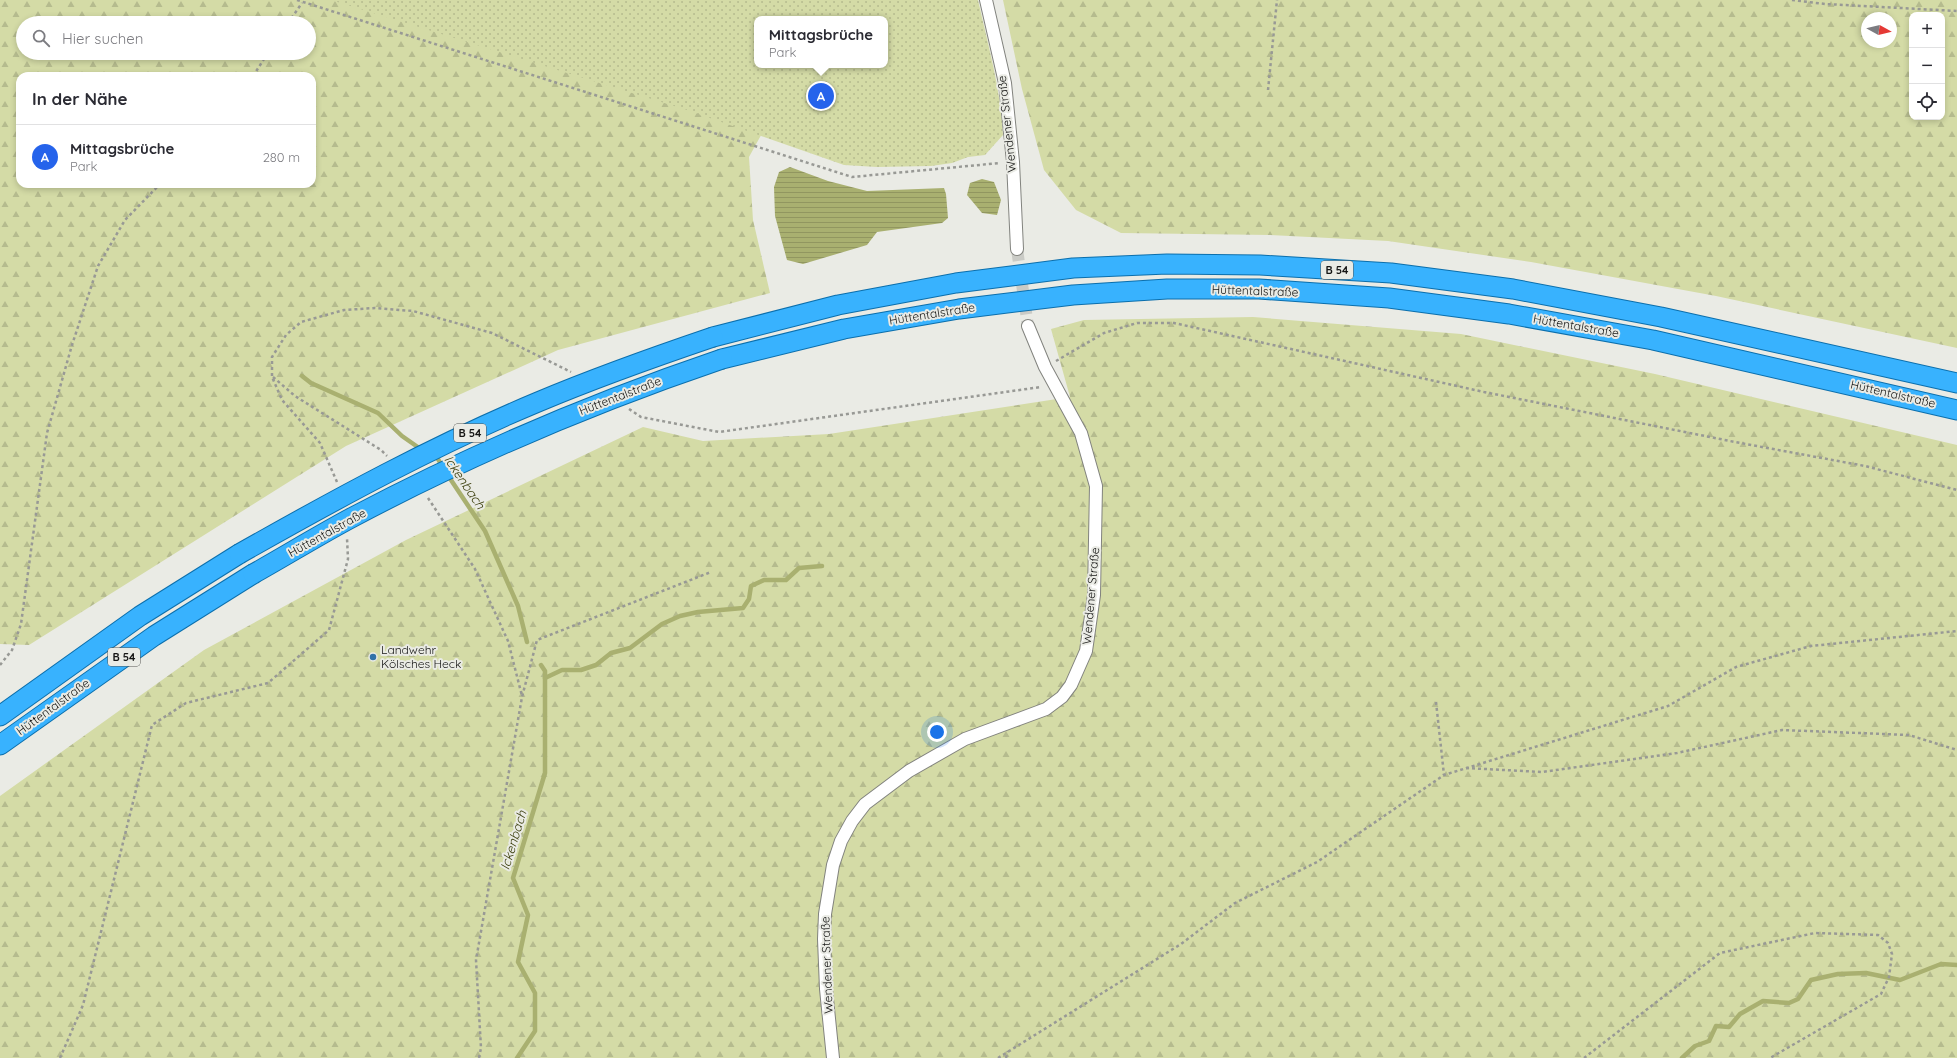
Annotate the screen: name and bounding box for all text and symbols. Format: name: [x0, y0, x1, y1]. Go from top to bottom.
north arrow: [1861, 12, 1897, 48]
map controls: [1909, 12, 1945, 120]
button: +: [1909, 12, 1945, 48]
search box: [16, 16, 316, 60]
popup: [754, 16, 888, 68]
text: Mittagsbrüche: [769, 25, 873, 44]
icon: search: [30, 27, 52, 49]
text: Hier suchen: [62, 29, 143, 48]
text: Park: [769, 44, 796, 60]
button: −: [1909, 48, 1945, 84]
street label: Wendener Straße: [994, 75, 1019, 173]
pin: A: [808, 81, 834, 111]
button: locate: [1909, 84, 1945, 120]
text: In der Nähe: [32, 88, 128, 109]
text: Mittagsbrüche: [70, 139, 174, 158]
text: A: [41, 149, 49, 165]
text: 280 m: [263, 149, 300, 165]
text: Park: [70, 158, 98, 174]
road number: B 54: [1321, 261, 1353, 279]
street label: Hüttentalstraße: [1211, 281, 1299, 300]
street label: Hüttentalstraße: [888, 299, 976, 328]
street label: Hüttentalstraße: [1532, 311, 1620, 340]
street label: Hüttentalstraße: [577, 373, 663, 418]
street label: Hüttentalstraße: [1849, 376, 1937, 411]
road number: B 54: [454, 424, 486, 442]
water label: Ickenbach: [441, 452, 489, 512]
street label: Hüttentalstraße: [285, 505, 369, 560]
street label: Wendener Straße: [1079, 547, 1102, 645]
place label: Landwehr Kölsches Heck: [381, 642, 462, 671]
road number: B 54: [108, 648, 140, 666]
marker: Landwehr Kölsches Heck: [368, 652, 378, 662]
street label: Hüttentalstraße: [13, 675, 92, 738]
your location: [927, 722, 947, 742]
water label: Ickenbach: [496, 808, 530, 872]
street label: Wendener Straße: [817, 916, 836, 1014]

